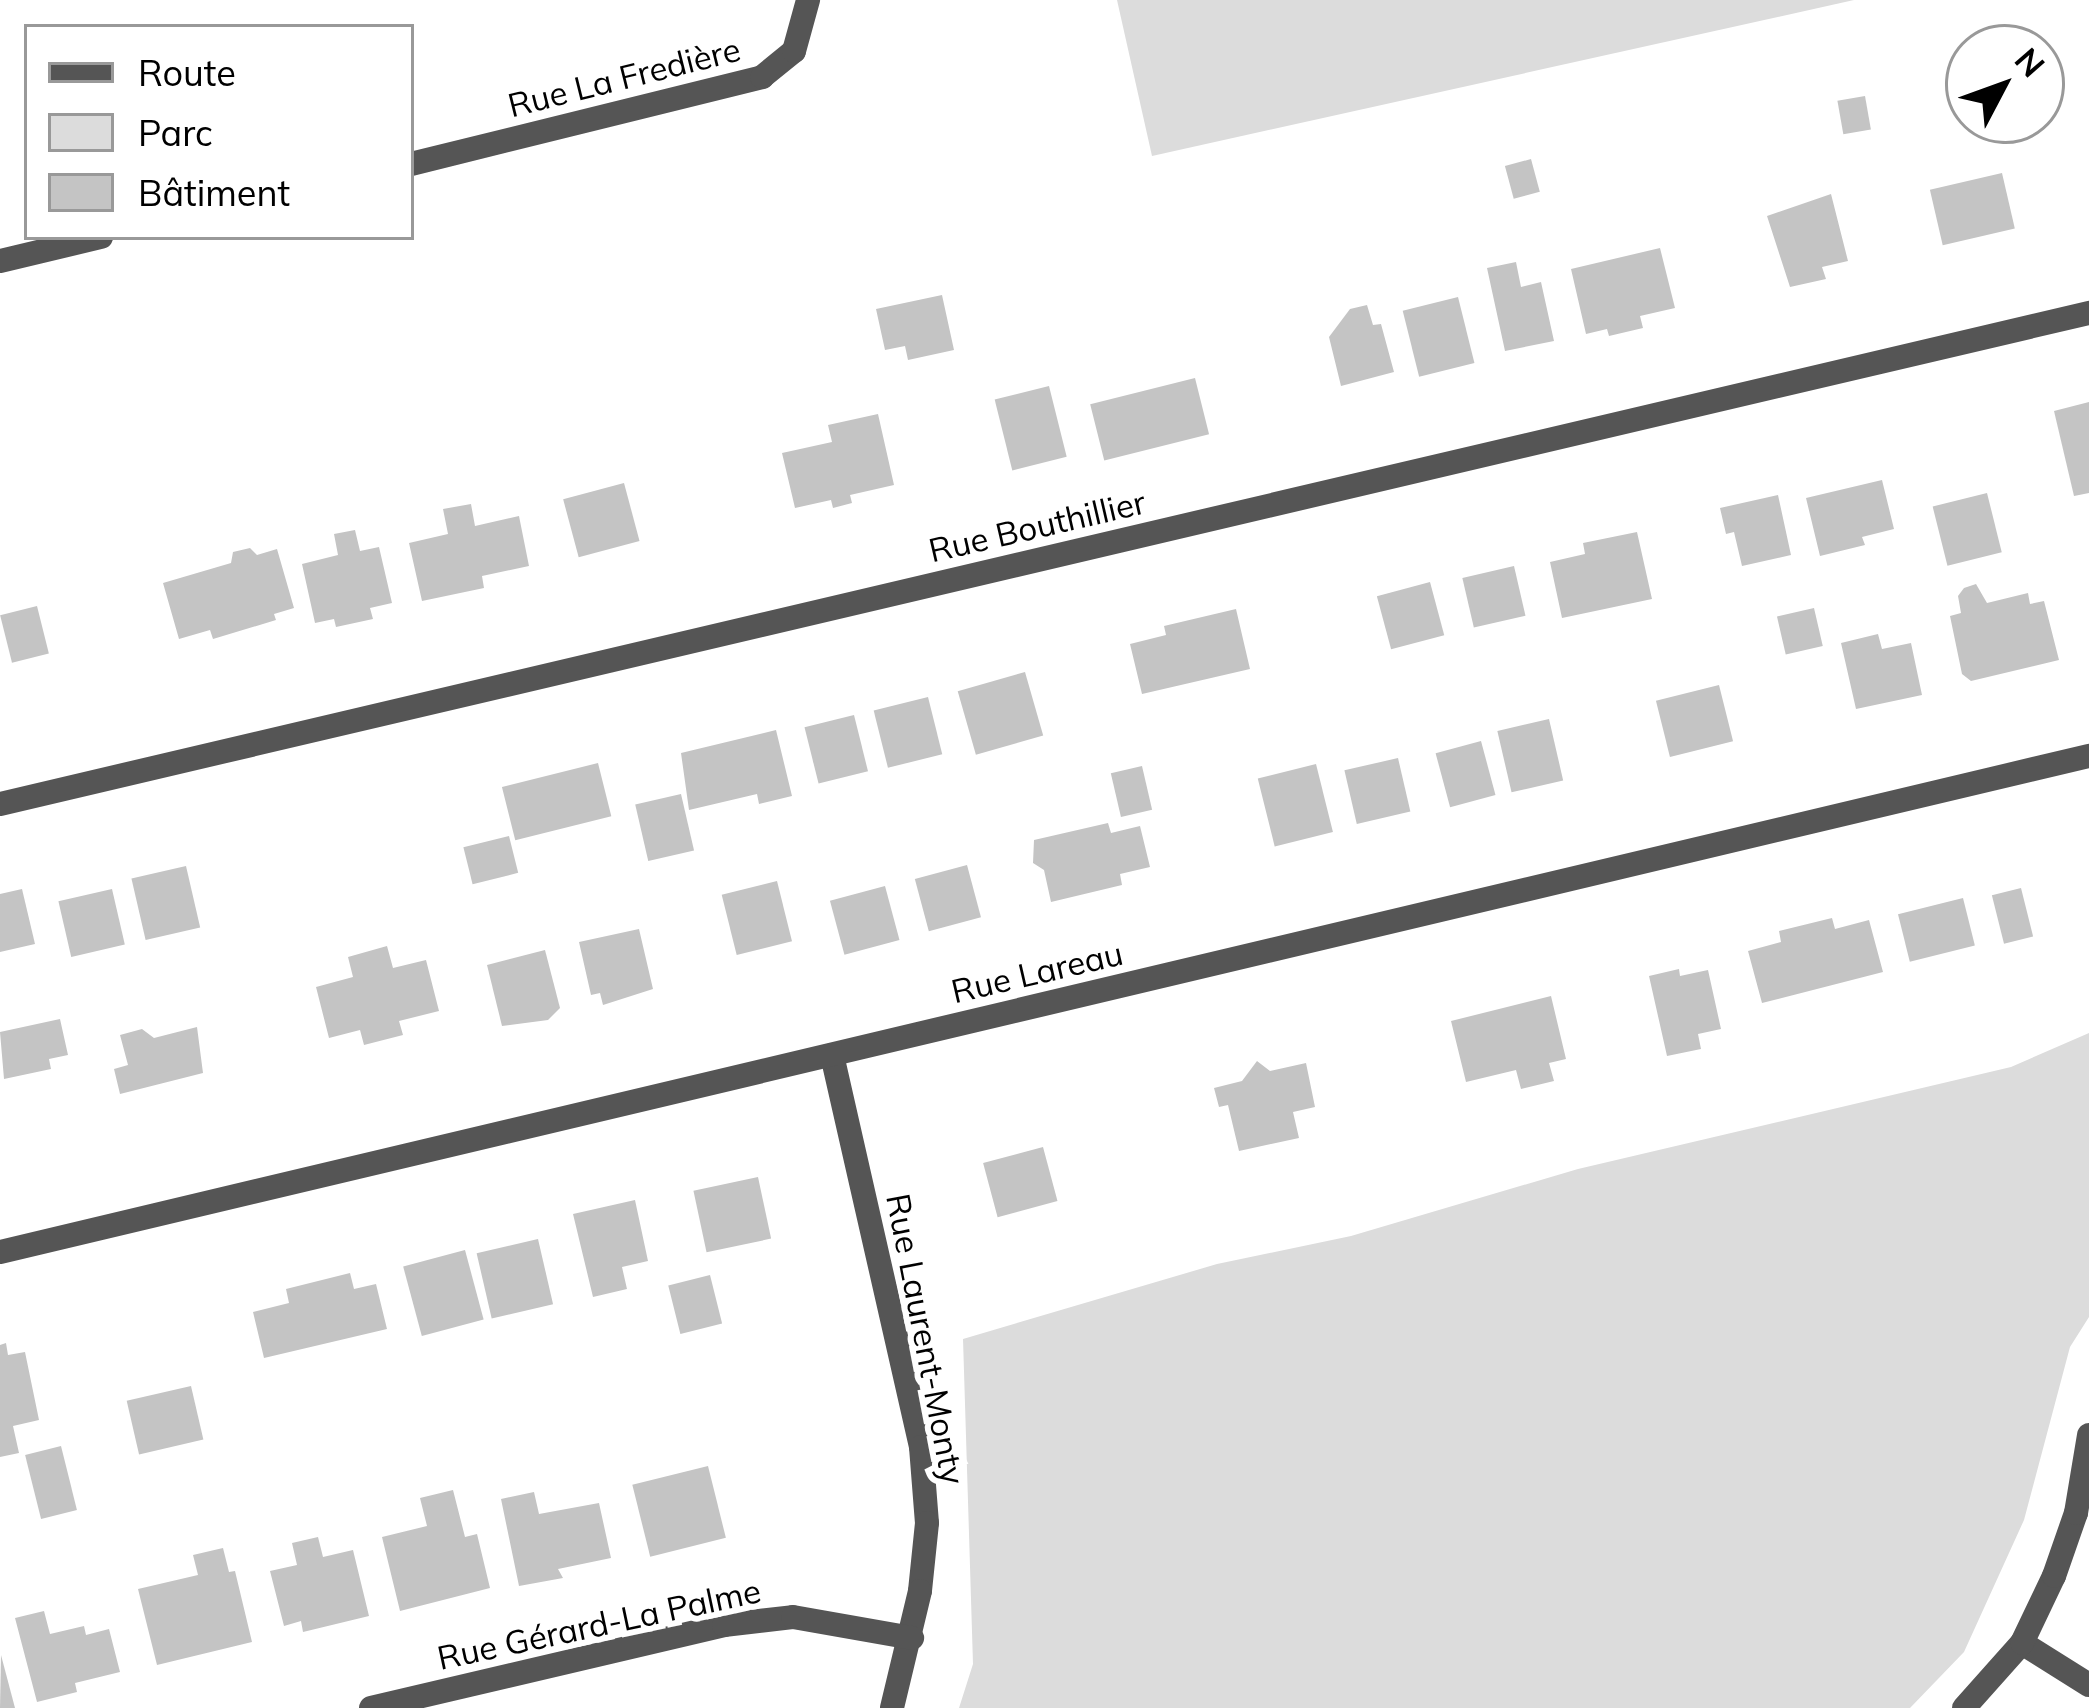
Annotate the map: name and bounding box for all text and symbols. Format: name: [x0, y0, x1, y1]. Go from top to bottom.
legend: [24, 24, 414, 240]
north arrow: [1945, 24, 2065, 144]
street label: Rue La Fredière: [504, 29, 744, 125]
text: N: [2007, 39, 2054, 85]
text: Route: [138, 50, 236, 95]
text: Parc: [138, 110, 213, 155]
text: Bâtiment: [138, 170, 290, 215]
street label: Rue Bouthillier: [925, 482, 1149, 570]
street label: Rue Lareau: [947, 933, 1127, 1011]
street label: Rue Laurent-Monty: [878, 1190, 974, 1488]
street label: Rue Gérard-La Palme: [434, 1570, 764, 1678]

